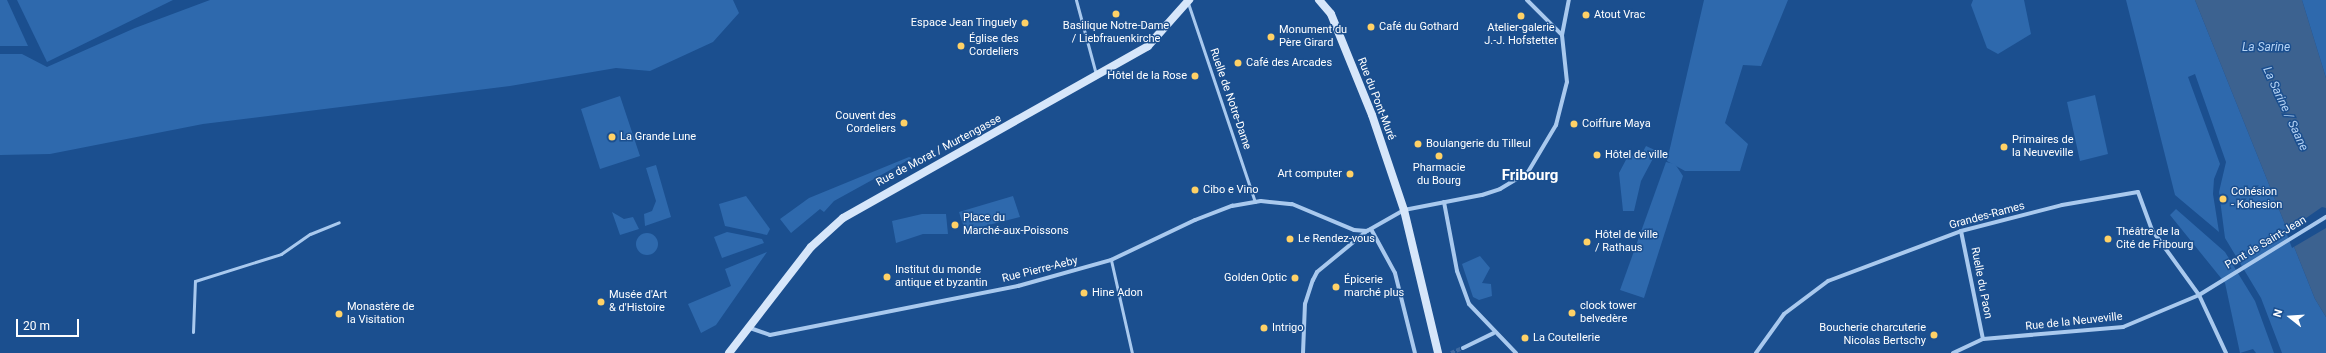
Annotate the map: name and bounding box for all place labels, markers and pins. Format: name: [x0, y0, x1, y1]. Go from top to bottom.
place label: Atout Vrac: [1594, 8, 1645, 22]
marker: Basilique Notre-Dame / Liebfrauenkirche: [1111, 9, 1121, 19]
marker: Atout Vrac: [1581, 10, 1591, 20]
marker: Atelier-galerie J.-J. Hofstetter: [1516, 11, 1526, 21]
place label: Espace Jean Tinguely: [911, 16, 1017, 30]
marker: Espace Jean Tinguely: [1020, 18, 1030, 28]
place label: Basilique Notre-Dame / Liebfrauenkirche: [1063, 20, 1169, 46]
place label: Café du Gothard: [1379, 20, 1459, 34]
marker: Café du Gothard: [1366, 22, 1376, 32]
place label: Atelier-galerie J.-J. Hofstetter: [1484, 22, 1558, 48]
place label: Monument du Père Girard: [1279, 24, 1347, 50]
marker: Monument du Père Girard: [1266, 32, 1276, 42]
place label: Église des Cordeliers: [969, 33, 1019, 59]
marker: Église des Cordeliers: [956, 41, 966, 51]
place label: Café des Arcades: [1246, 56, 1332, 70]
marker: Café des Arcades: [1233, 58, 1243, 68]
place label: Hôtel de la Rose: [1107, 69, 1187, 83]
marker: Hôtel de la Rose: [1190, 71, 1200, 81]
place label: Couvent des Cordeliers: [835, 110, 896, 136]
place label: Coiffure Maya: [1582, 117, 1651, 131]
marker: Couvent des Cordeliers: [899, 118, 909, 128]
marker: Coiffure Maya: [1569, 119, 1579, 129]
place label: La Grande Lune: [620, 130, 696, 144]
marker: La Grande Lune: [607, 132, 617, 142]
place label: Primaires de la Neuveville: [2012, 134, 2074, 160]
place label: Boulangerie du Tilleul: [1426, 137, 1531, 151]
marker: Boulangerie du Tilleul: [1413, 139, 1423, 149]
marker: Primaires de la Neuveville: [1999, 142, 2009, 152]
place label: Hôtel de ville: [1605, 148, 1668, 162]
marker: Hôtel de ville: [1592, 150, 1602, 160]
marker: Pharmacie du Bourg: [1434, 151, 1444, 161]
place label: Pharmacie du Bourg: [1413, 162, 1465, 188]
place label: Art computer: [1277, 167, 1342, 181]
marker: Art computer: [1345, 169, 1355, 179]
place label: Cibo e Vino: [1203, 183, 1259, 197]
marker: Cibo e Vino: [1190, 185, 1200, 195]
place label: Cohésion - Kohesion: [2231, 186, 2282, 212]
marker: Cohésion - Kohesion: [2218, 194, 2228, 204]
place label: Place du Marché-aux-Poissons: [963, 212, 1069, 238]
marker: Place du Marché-aux-Poissons: [950, 220, 960, 230]
place label: Théâtre de la Cité de Fribourg: [2116, 226, 2193, 252]
place label: Hôtel de ville / Rathaus: [1595, 229, 1658, 255]
place label: Le Rendez-vous: [1298, 232, 1375, 246]
marker: Le Rendez-vous: [1285, 234, 1295, 244]
marker: Théâtre de la Cité de Fribourg: [2103, 234, 2113, 244]
marker: Hôtel de ville / Rathaus: [1582, 237, 1592, 247]
place label: Institut du monde antique et byzantin: [895, 264, 988, 290]
place label: Golden Optic: [1224, 271, 1287, 285]
marker: Institut du monde antique et byzantin: [882, 272, 892, 282]
marker: Golden Optic: [1290, 273, 1300, 283]
place label: Épicerie marché plus: [1344, 274, 1404, 300]
marker: Épicerie marché plus: [1331, 282, 1341, 292]
place label: Hine Adon: [1092, 286, 1143, 300]
marker: Hine Adon: [1079, 288, 1089, 298]
place label: Musée d'Art & d'Histoire: [609, 289, 667, 315]
marker: Musée d'Art & d'Histoire: [596, 297, 606, 307]
place label: clock tower belvedère: [1580, 300, 1636, 326]
place label: Monastère de la Visitation: [347, 301, 414, 327]
marker: clock tower belvedère: [1567, 308, 1577, 318]
marker: Monastère de la Visitation: [334, 309, 344, 319]
place label: Intrigo: [1272, 321, 1304, 335]
place label: Boucherie charcuterie Nicolas Bertschy: [1819, 322, 1926, 348]
marker: Intrigo: [1259, 323, 1269, 333]
marker: Boucherie charcuterie Nicolas Bertschy: [1929, 330, 1939, 340]
place label: La Coutellerie: [1533, 331, 1600, 345]
marker: La Coutellerie: [1520, 333, 1530, 343]

